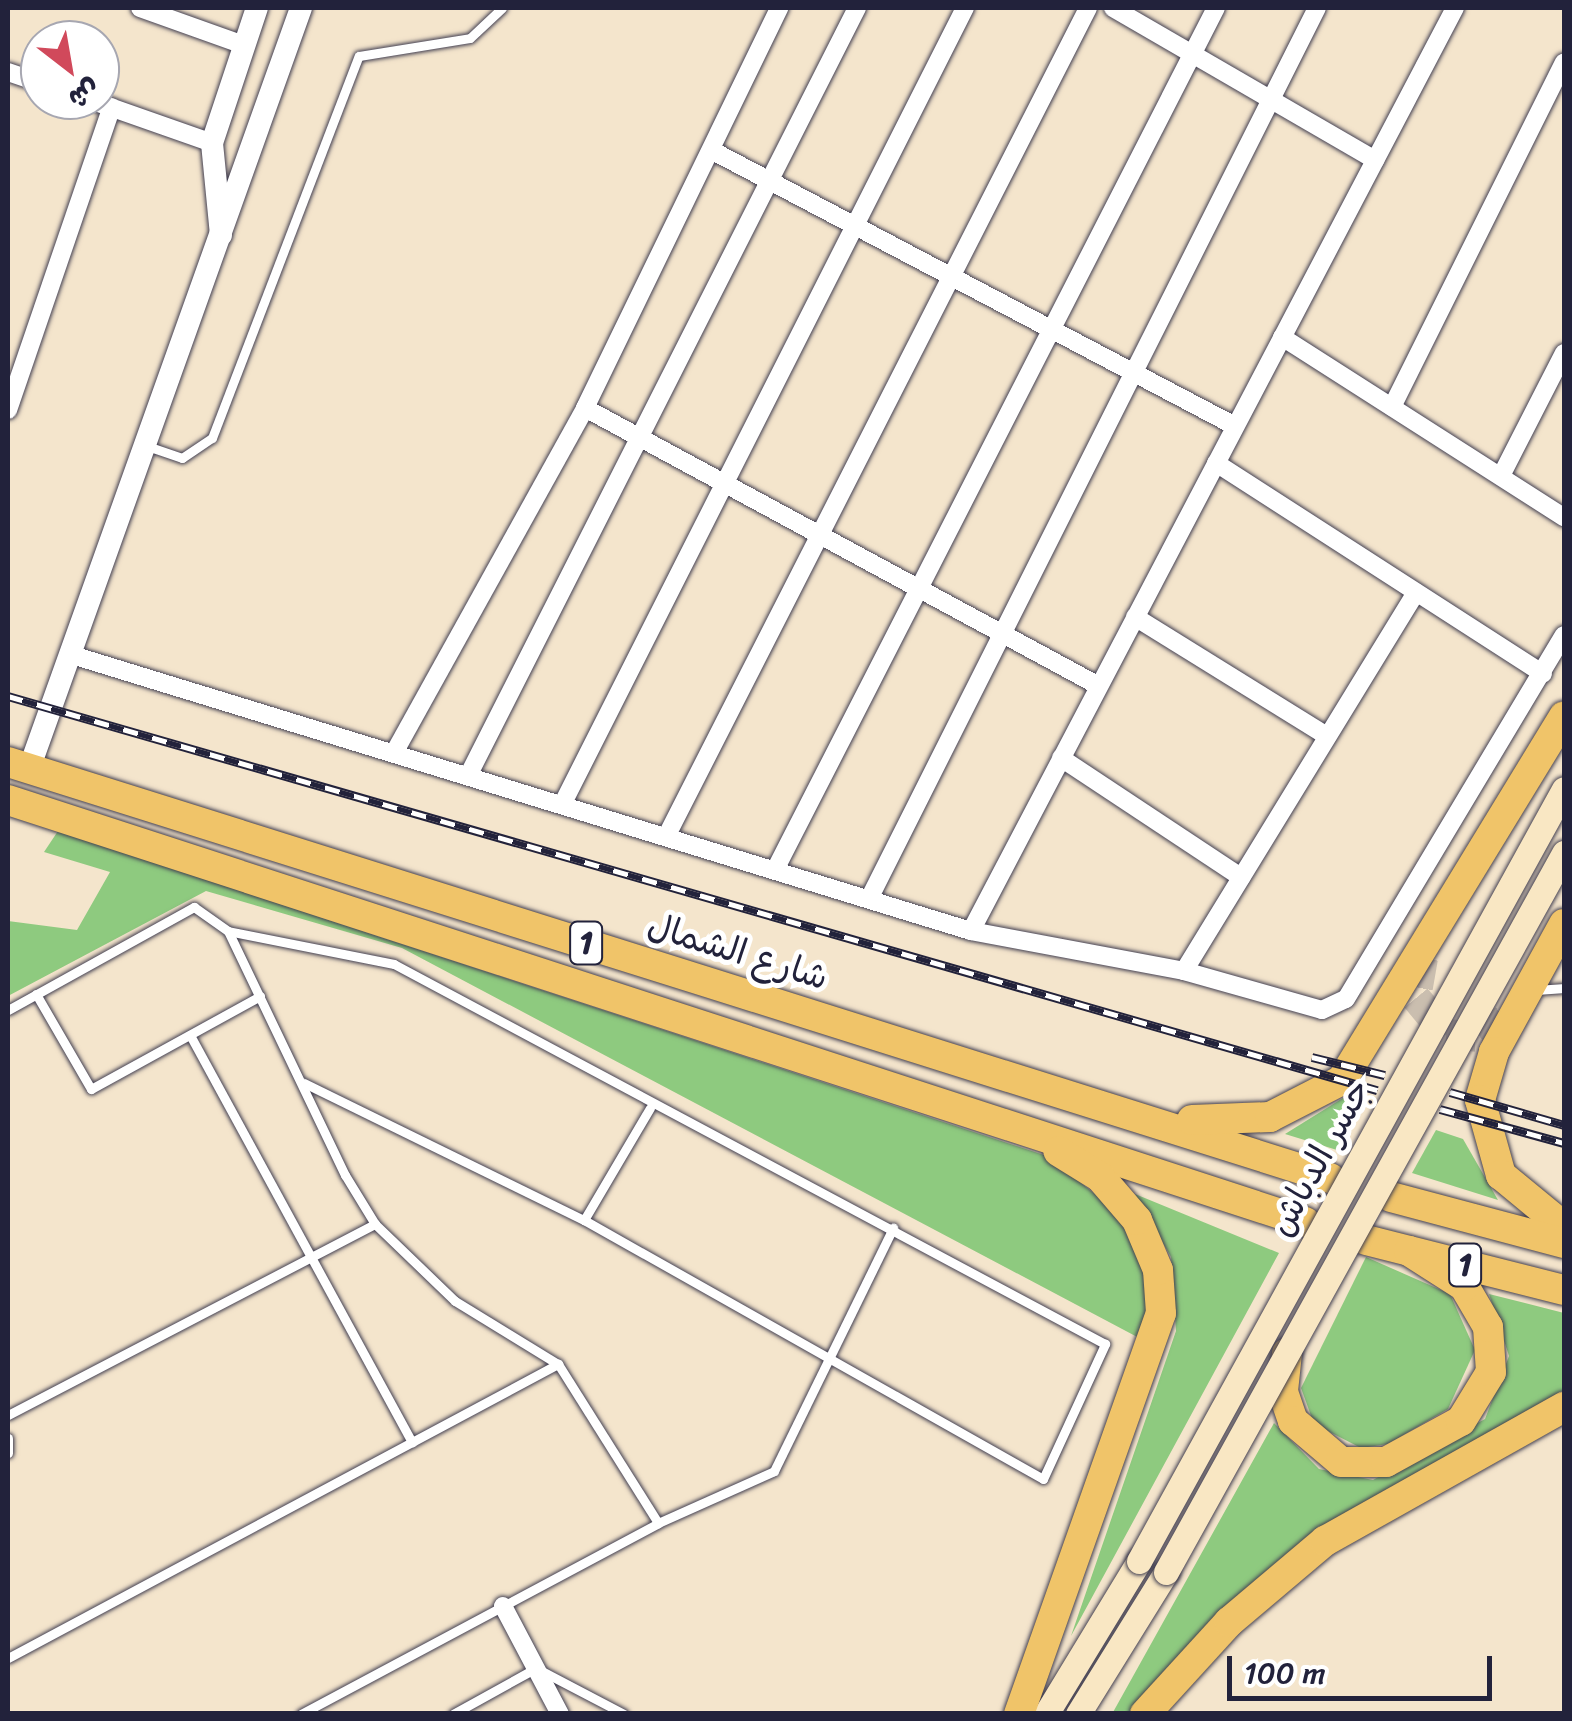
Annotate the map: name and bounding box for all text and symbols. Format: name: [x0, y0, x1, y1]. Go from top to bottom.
north arrow: [20, 20, 120, 120]
text: ش: [59, 65, 111, 123]
street label: شارع الشمال: [643, 904, 833, 998]
road number: 1: [568, 916, 604, 970]
street label: جسر الدباش: [1259, 1071, 1379, 1243]
road number: 1: [1448, 1238, 1482, 1292]
scale bar: [1232, 1636, 1497, 1698]
text: 100 m: [1244, 1646, 1326, 1700]

